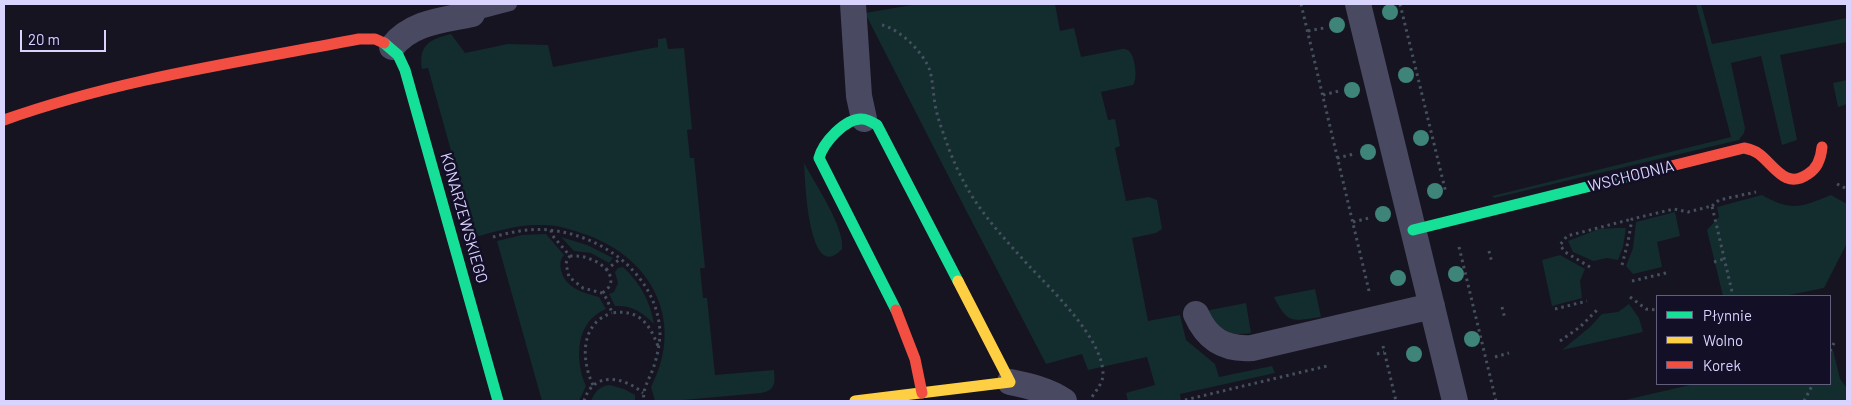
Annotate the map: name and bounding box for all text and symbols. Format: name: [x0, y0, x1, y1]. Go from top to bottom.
scale bar: [22, 20, 109, 52]
text: 20 m: [28, 30, 60, 48]
street label: KONARZEWSKIEGO: [436, 150, 492, 286]
street label: WSCHODNIA: [1586, 156, 1676, 196]
legend: [1656, 295, 1831, 385]
text: Płynnie: [1703, 306, 1752, 324]
text: Wolno: [1703, 331, 1743, 349]
text: Korek: [1703, 356, 1741, 374]

